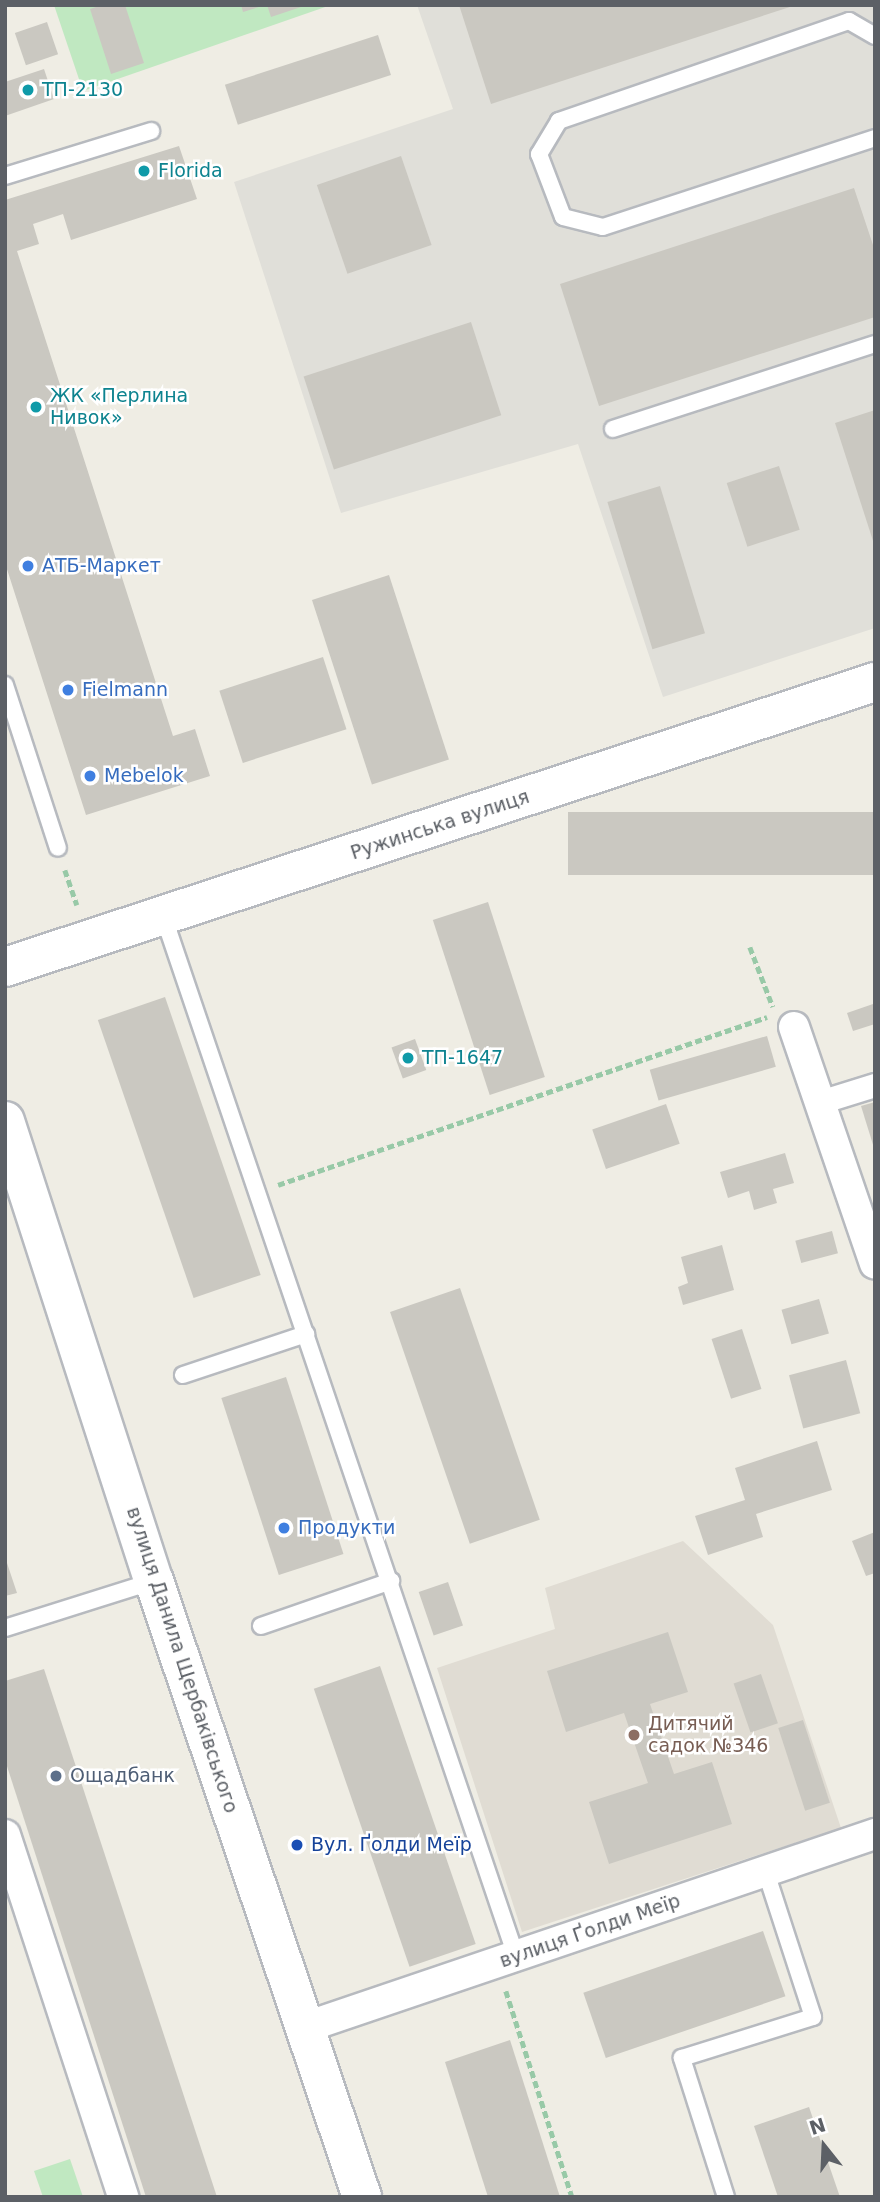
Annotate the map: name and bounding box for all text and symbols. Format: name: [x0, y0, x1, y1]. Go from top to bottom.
place label: ТП-2130: [42, 79, 123, 101]
marker: ТП-2130: [20, 82, 36, 98]
place label: Florida: [158, 160, 223, 182]
marker: Florida: [136, 163, 152, 179]
place label: ЖК «Перлина Нивок»: [50, 385, 188, 429]
marker: ЖК «Перлина Нивок»: [28, 399, 44, 415]
place label: АТБ-Маркет: [42, 555, 161, 577]
marker: АТБ-Маркет: [20, 558, 36, 574]
place label: Fielmann: [82, 679, 168, 701]
marker: Fielmann: [60, 682, 76, 698]
place label: Mebelok: [104, 765, 184, 787]
marker: Mebelok: [82, 768, 98, 784]
street label: Ружинська вулиця: [348, 785, 532, 865]
place label: ТП-1647: [422, 1047, 503, 1069]
marker: ТП-1647: [400, 1050, 416, 1066]
street label: вулиця Данила Щербаківського: [122, 1504, 242, 1816]
place label: Продукти: [298, 1517, 395, 1539]
marker: Продукти: [276, 1520, 292, 1536]
place label: Дитячий садок №346: [648, 1713, 768, 1757]
marker: Дитячий садок №346: [626, 1727, 642, 1743]
place label: Ощадбанк: [70, 1765, 175, 1787]
marker: Ощадбанк: [48, 1768, 64, 1784]
place label: Вул. Ґолди Меїр: [311, 1834, 472, 1856]
marker: Вул. Ґолди Меїр: [289, 1837, 305, 1853]
street label: вулиця Ґолди Меїр: [497, 1889, 683, 1973]
north arrow: [789, 2111, 859, 2181]
text: N: [807, 2113, 828, 2139]

